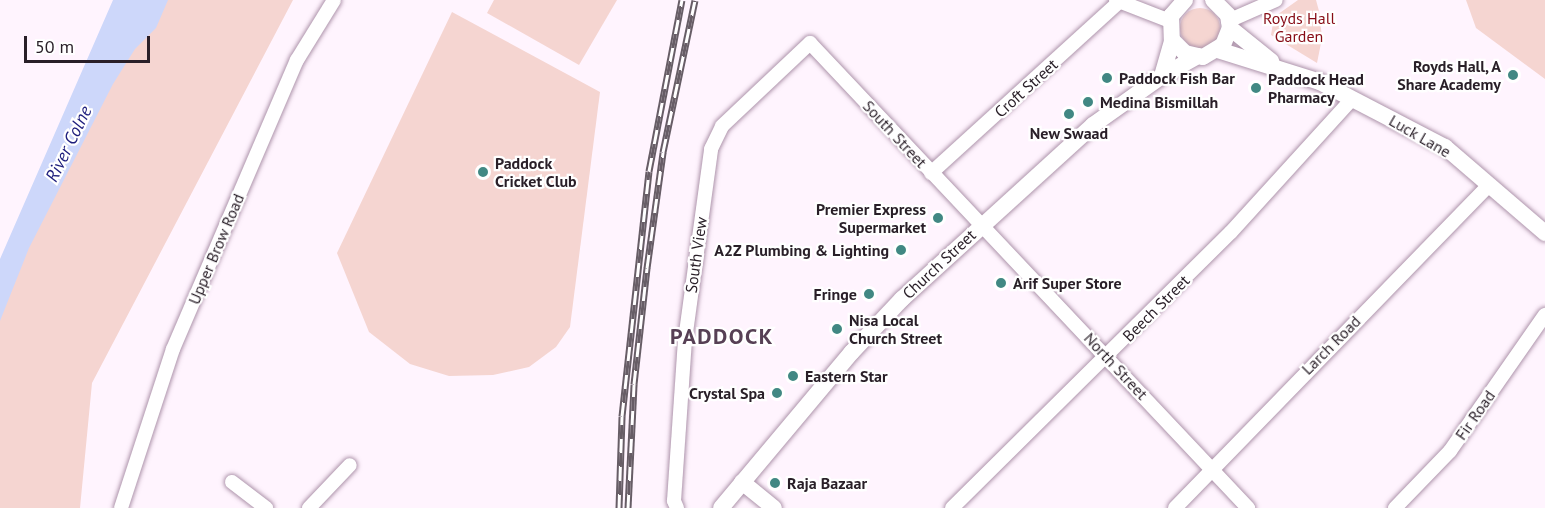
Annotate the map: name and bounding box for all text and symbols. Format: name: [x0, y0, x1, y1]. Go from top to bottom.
park label: Royds Hall Garden: [1263, 8, 1335, 46]
scale bar: [27, 24, 153, 62]
text: 50 m: [35, 35, 74, 58]
street label: Croft Street: [991, 55, 1061, 121]
place label: Royds Hall, A Share Academy: [1397, 56, 1501, 94]
place label: Paddock Fish Bar: [1119, 68, 1235, 88]
marker: Royds Hall, A Share Academy: [1506, 68, 1520, 82]
place label: Paddock Head Pharmacy: [1268, 69, 1364, 107]
marker: Paddock Fish Bar: [1100, 71, 1114, 85]
marker: Paddock Head Pharmacy: [1249, 81, 1263, 95]
place label: Medina Bismillah: [1100, 92, 1218, 112]
marker: Medina Bismillah: [1081, 95, 1095, 109]
street label: South Street: [859, 96, 931, 172]
water label: River Colne: [41, 102, 97, 186]
marker: New Swaad: [1062, 107, 1076, 121]
street label: Luck Lane: [1386, 111, 1454, 161]
place label: New Swaad: [1030, 123, 1108, 143]
place label: Paddock Cricket Club: [495, 153, 577, 191]
marker: Paddock Cricket Club: [476, 165, 490, 179]
street label: Upper Brow Road: [184, 191, 248, 307]
place label: Premier Express Supermarket: [816, 199, 926, 237]
marker: Premier Express Supermarket: [931, 211, 945, 225]
street label: South View: [681, 215, 711, 295]
street label: Church Street: [898, 225, 980, 303]
place label: A2Z Plumbing & Lighting: [714, 240, 889, 260]
marker: A2Z Plumbing & Lighting: [894, 243, 908, 257]
street label: Beech Street: [1119, 271, 1193, 345]
place label: Arif Super Store: [1013, 273, 1122, 293]
marker: Arif Super Store: [994, 276, 1008, 290]
place label: Fringe: [814, 284, 857, 304]
marker: Fringe: [862, 287, 876, 301]
place label: Nisa Local Church Street: [849, 310, 942, 348]
street label: Larch Road: [1298, 312, 1364, 378]
marker: Nisa Local Church Street: [830, 322, 844, 336]
district label: PADDOCK: [670, 324, 774, 350]
street label: North Street: [1080, 329, 1152, 403]
place label: Eastern Star: [805, 366, 888, 386]
marker: Eastern Star: [786, 369, 800, 383]
place label: Crystal Spa: [689, 383, 765, 403]
marker: Crystal Spa: [770, 386, 784, 400]
street label: Fir Road: [1451, 386, 1499, 444]
place label: Raja Bazaar: [787, 473, 867, 493]
marker: Raja Bazaar: [768, 476, 782, 490]

